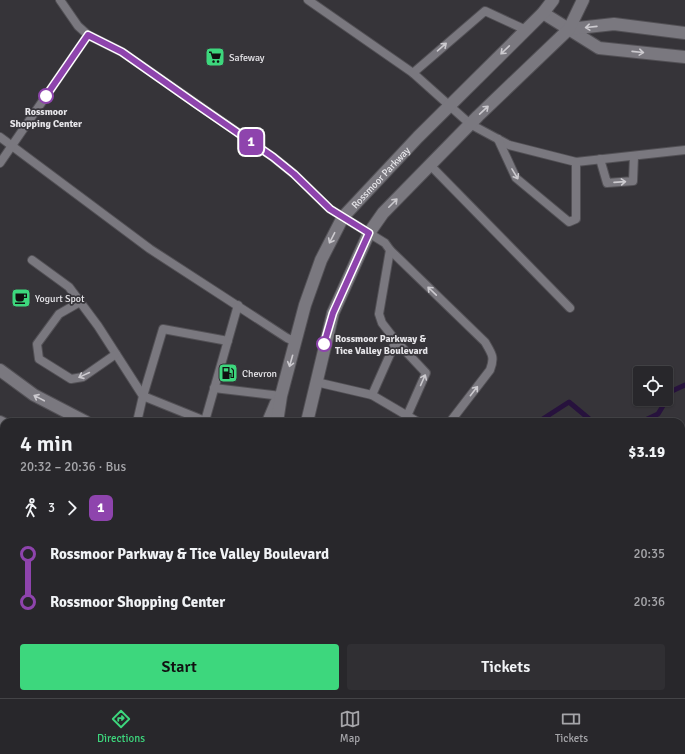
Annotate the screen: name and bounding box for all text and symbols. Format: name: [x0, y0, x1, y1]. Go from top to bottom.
one-way arrow: [585, 23, 598, 30]
one-way arrow: [437, 43, 448, 52]
supermarket icon: Safeway: [204, 46, 226, 68]
one-way arrow: [500, 46, 510, 55]
one-way arrow: [631, 49, 644, 56]
place label: Safeway: [229, 52, 265, 64]
marker: Rossmoor Shopping Center: [38, 88, 54, 104]
place label: Rossmoor Shopping Center: [10, 106, 82, 130]
one-way arrow: [479, 106, 489, 115]
line badge: 1: [238, 129, 264, 155]
text: 1: [247, 133, 255, 150]
street label: Rossmoor Parkway: [349, 144, 413, 211]
one-way arrow: [511, 168, 519, 179]
one-way arrow: [613, 179, 626, 186]
one-way arrow: [388, 198, 398, 208]
one-way arrow: [328, 232, 336, 244]
cafe icon: Yogurt Spot: [10, 287, 32, 309]
one-way arrow: [427, 287, 437, 296]
place label: Yogurt Spot: [35, 293, 85, 305]
place label: Rossmoor Parkway & Tice Valley Boulevard: [335, 333, 428, 357]
marker: Rossmoor Parkway & Tice Valley Boulevard: [316, 336, 332, 352]
one-way arrow: [287, 354, 294, 367]
fuel station icon: Chevron: [217, 362, 239, 384]
map controls: [633, 366, 673, 406]
button: locate: [633, 366, 673, 406]
place label: Chevron: [242, 368, 277, 380]
one-way arrow: [78, 372, 90, 379]
one-way arrow: [420, 375, 427, 387]
one-way arrow: [470, 386, 478, 397]
one-way arrow: [33, 394, 45, 401]
text: 4 min: [20, 430, 73, 457]
text: $3.19: [628, 443, 665, 461]
text: 20:32 – 20:36 · Bus: [20, 459, 126, 475]
icon: walk: [20, 497, 42, 519]
icon: forward: [61, 497, 83, 519]
text: 1: [97, 499, 105, 516]
text: 3: [48, 500, 55, 516]
text: Rossmoor Parkway & Tice Valley Boulevard: [50, 545, 329, 563]
text: 20:35: [633, 546, 665, 562]
text: Rossmoor Shopping Center: [50, 593, 225, 611]
text: 20:36: [633, 594, 665, 610]
button: Start: [20, 644, 339, 690]
button: Tickets: [347, 644, 665, 690]
tab: Directions: [97, 708, 145, 745]
tab: Map: [339, 708, 361, 745]
tab: Tickets: [555, 708, 588, 745]

